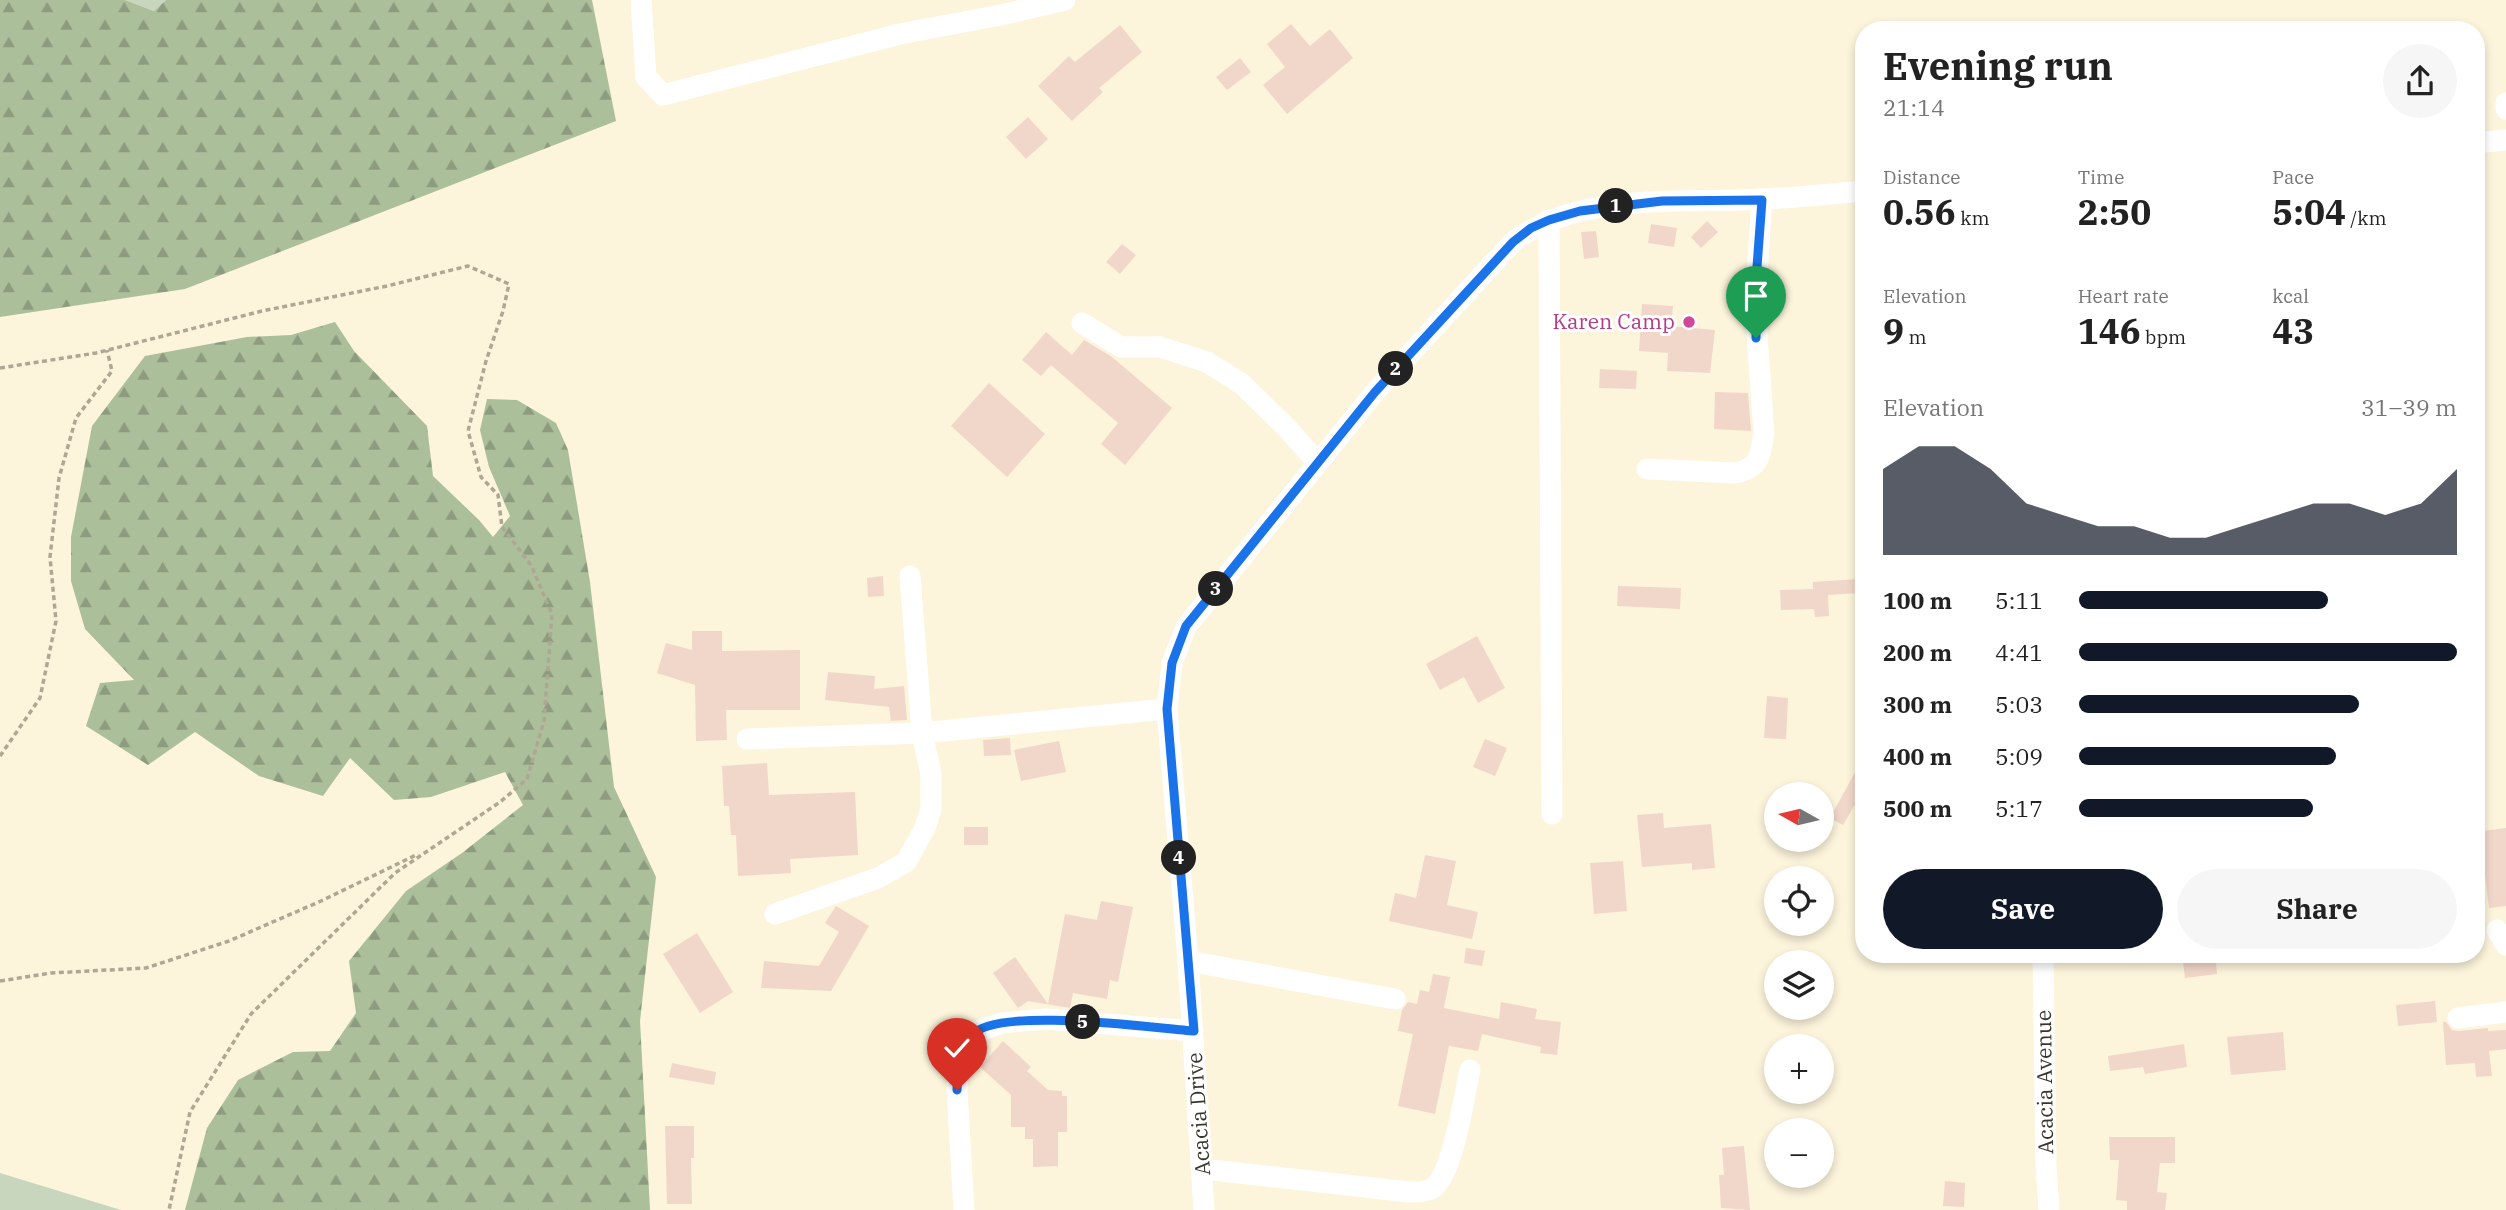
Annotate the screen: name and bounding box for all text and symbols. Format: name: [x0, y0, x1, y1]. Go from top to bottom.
text: Evening run: [1883, 41, 2113, 90]
button: share: [2383, 44, 2457, 118]
text: 21:14: [1883, 92, 1945, 122]
text: Distance: [1883, 165, 1961, 189]
text: Time: [2078, 165, 2124, 189]
text: Pace: [2272, 165, 2314, 189]
pin: 1: [1598, 188, 1634, 224]
text: 0.56: [1883, 189, 1956, 235]
text: 2:50: [2078, 189, 2151, 235]
text: 5:04: [2272, 189, 2346, 235]
text: 1: [1610, 193, 1621, 217]
text: km: [1956, 206, 1990, 230]
text: /km: [2346, 206, 2387, 230]
pin: [1726, 266, 1786, 338]
icon: arrive: [1737, 277, 1775, 315]
text: Elevation: [1883, 284, 1967, 308]
text: Heart rate: [2078, 284, 2169, 308]
text: kcal: [2272, 284, 2309, 308]
place label: Karen Camp: [1552, 307, 1675, 335]
text: 9: [1883, 308, 1904, 354]
text: 146: [2078, 308, 2141, 354]
text: 43: [2272, 308, 2314, 354]
marker: Karen Camp: [1681, 314, 1697, 330]
text: m: [1904, 325, 1927, 349]
text: bpm: [2141, 325, 2186, 349]
pin: 2: [1378, 352, 1414, 386]
text: 2: [1390, 356, 1401, 380]
text: Elevation: [1883, 392, 1984, 422]
text: 31–39 m: [2361, 392, 2457, 422]
pin: 3: [1198, 572, 1234, 606]
text: 3: [1210, 576, 1221, 600]
text: 100 m: [1883, 585, 1952, 615]
text: 5:11: [1995, 585, 2043, 615]
text: 200 m: [1883, 637, 1952, 667]
text: 4:41: [1995, 637, 2043, 667]
text: 300 m: [1883, 689, 1952, 719]
text: 5:03: [1995, 689, 2043, 719]
text: 400 m: [1883, 741, 1952, 771]
text: 5:09: [1995, 741, 2043, 771]
north arrow: [1764, 782, 1834, 852]
map controls: [1764, 782, 1834, 1188]
text: 500 m: [1883, 793, 1952, 823]
text: 5:17: [1995, 793, 2043, 823]
pin: 4: [1162, 840, 1196, 876]
text: 4: [1173, 845, 1184, 869]
button: locate: [1764, 866, 1834, 936]
button: Save: [1883, 869, 2163, 949]
button: Share: [2177, 869, 2457, 949]
button: layers: [1764, 950, 1834, 1020]
pin: 5: [1066, 1004, 1100, 1040]
text: 5: [1077, 1009, 1088, 1033]
street label: Acacia Avenue: [2029, 1010, 2059, 1154]
pin: [927, 1018, 987, 1090]
icon: check: [938, 1029, 976, 1067]
button: +: [1764, 1034, 1834, 1104]
street label: Acacia Drive: [1180, 1052, 1216, 1177]
button: −: [1764, 1118, 1834, 1188]

